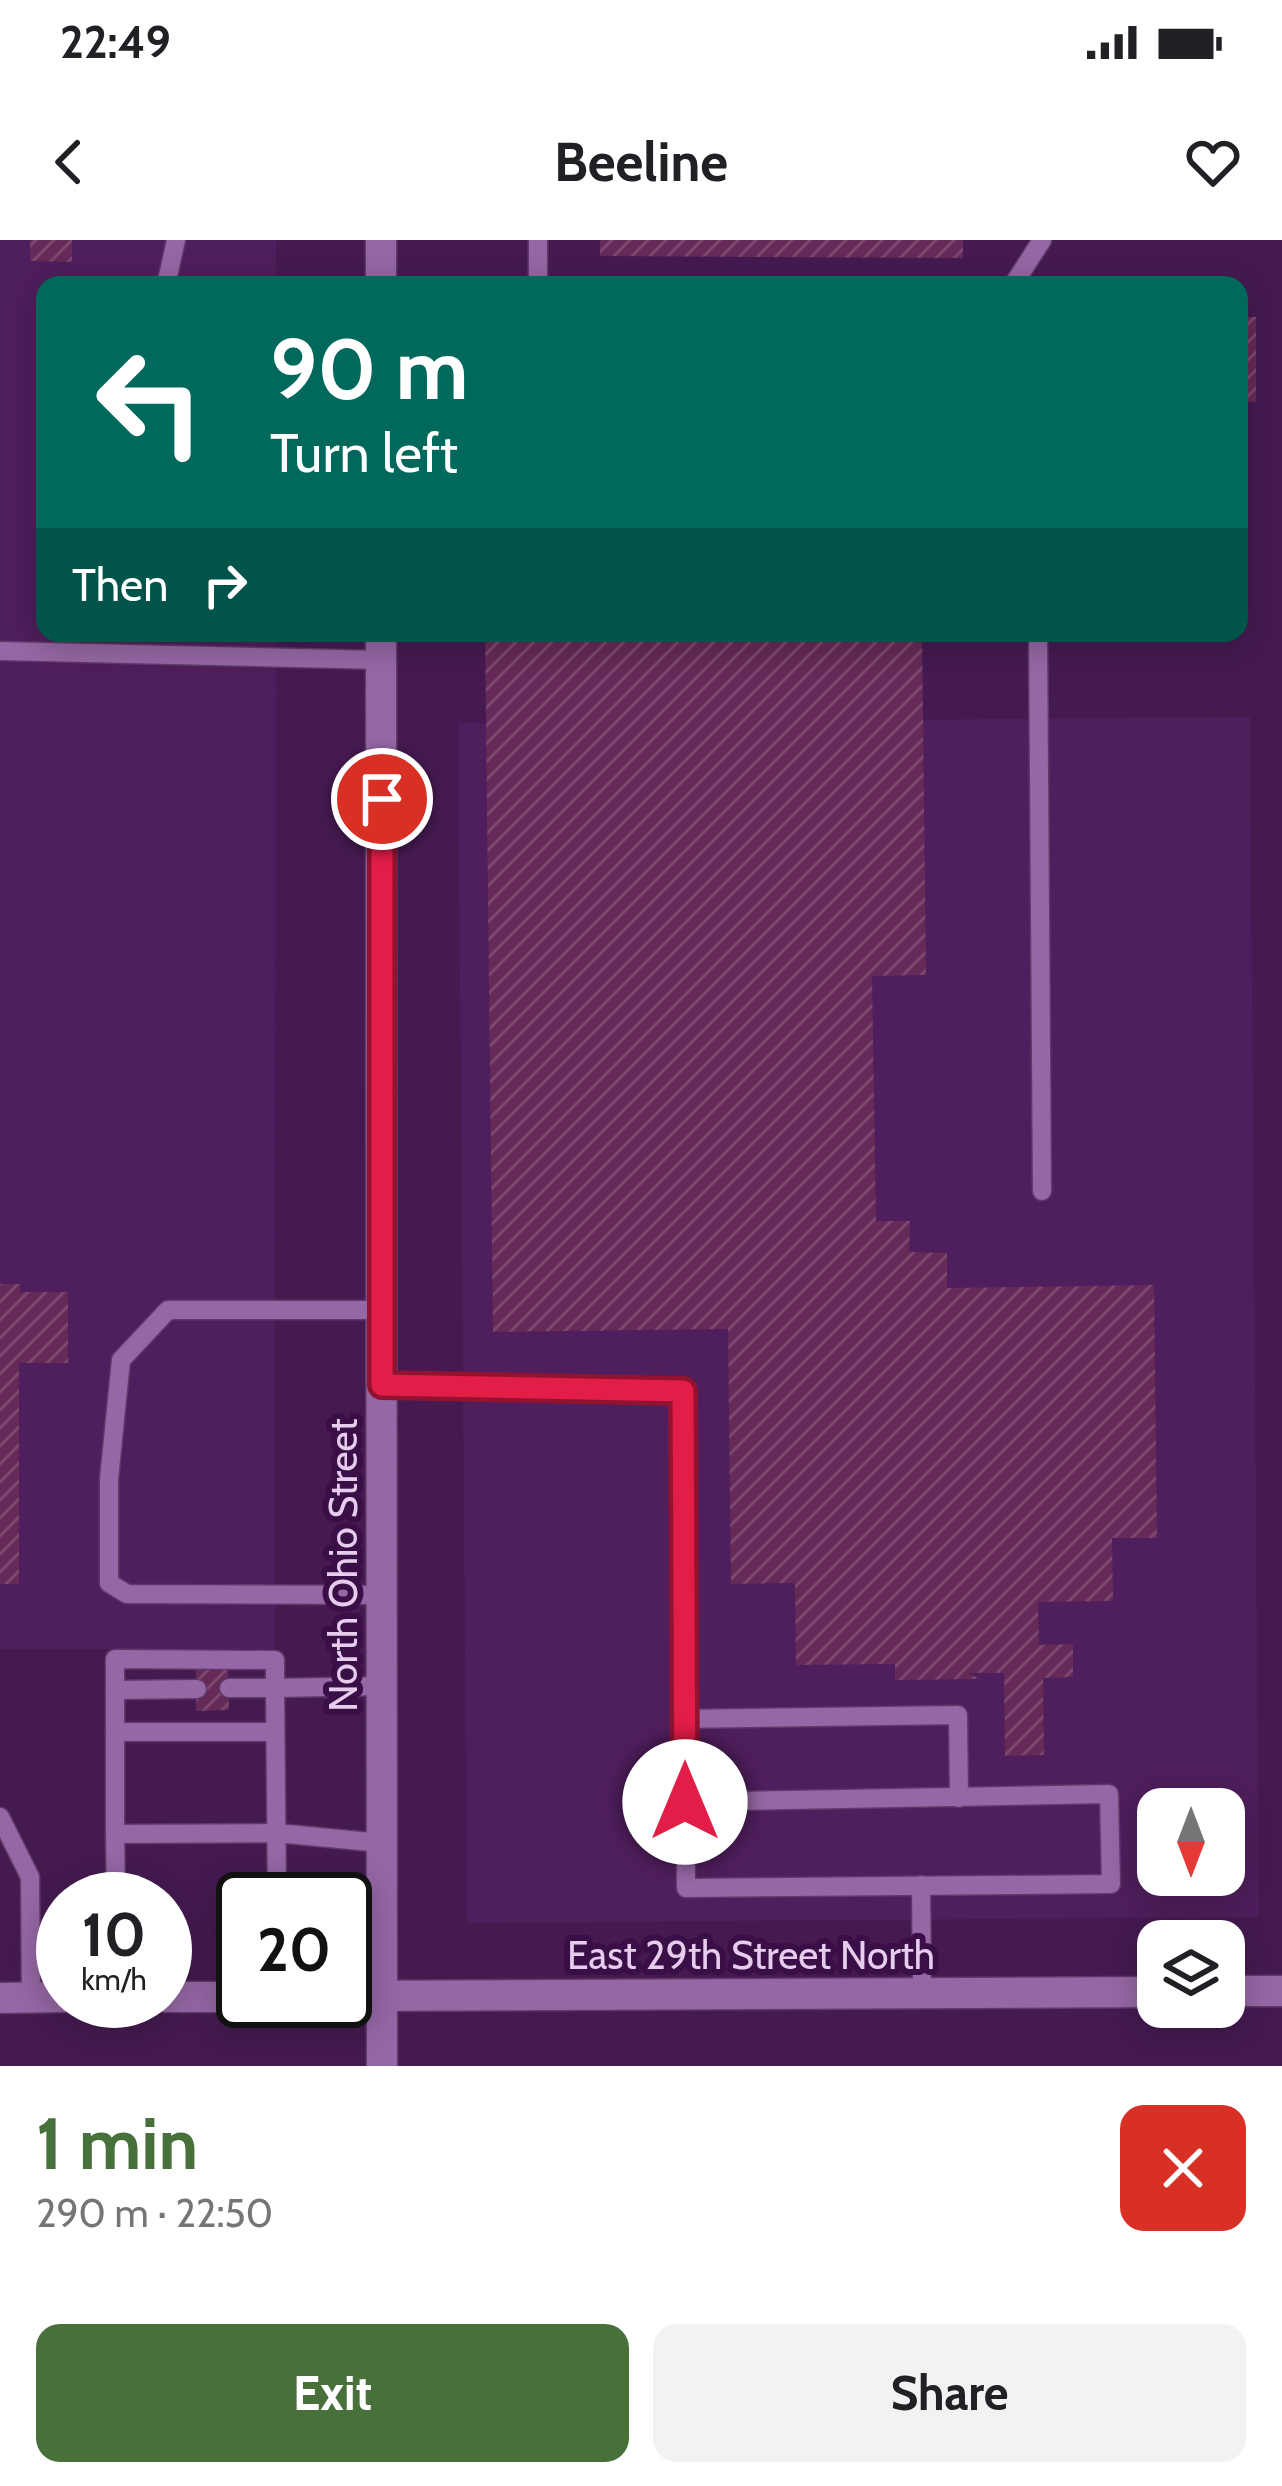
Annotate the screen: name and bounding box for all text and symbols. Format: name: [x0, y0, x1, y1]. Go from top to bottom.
text: 22:49: [60, 15, 171, 69]
icon: back: [36, 129, 102, 195]
text: Beeline: [554, 129, 728, 195]
icon: heart: [1180, 129, 1246, 195]
text: 90 m: [270, 318, 468, 420]
icon: left: [72, 324, 228, 480]
text: Turn left: [270, 420, 458, 486]
icon: right: [192, 552, 258, 618]
text: Then: [72, 558, 168, 612]
pin: [331, 748, 433, 850]
icon: arrive: [349, 766, 415, 832]
street label: North Ohio Street: [319, 1418, 367, 1712]
position arrow: [622, 1739, 748, 1865]
north arrow: [1137, 1788, 1245, 1896]
map controls: [1137, 1788, 1245, 2028]
speed limit sign: 20: [216, 1872, 372, 2028]
text: 10: [82, 1898, 146, 1971]
button: layers: [1137, 1920, 1245, 2028]
street label: East 29th Street North: [567, 1931, 935, 1979]
text: km/h: [81, 1961, 147, 1998]
text: 1 min: [36, 2100, 198, 2187]
button: close: [1120, 2105, 1246, 2231]
text: 290 m · 22:50: [36, 2189, 273, 2237]
button: Exit: [36, 2324, 629, 2462]
button: Share: [653, 2324, 1246, 2462]

